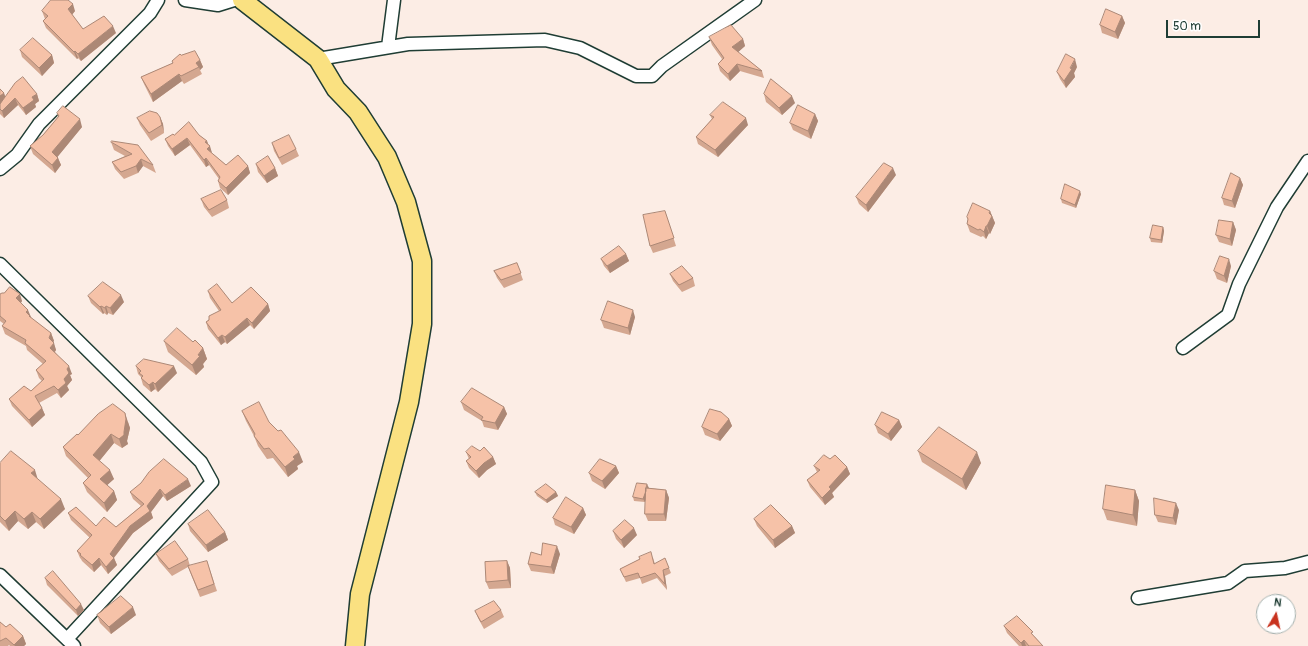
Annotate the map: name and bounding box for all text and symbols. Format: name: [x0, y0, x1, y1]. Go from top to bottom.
scale bar: [1168, 12, 1262, 38]
text: 50 m: [1173, 19, 1201, 34]
north arrow: [1256, 594, 1296, 634]
text: N: [1273, 596, 1282, 610]

